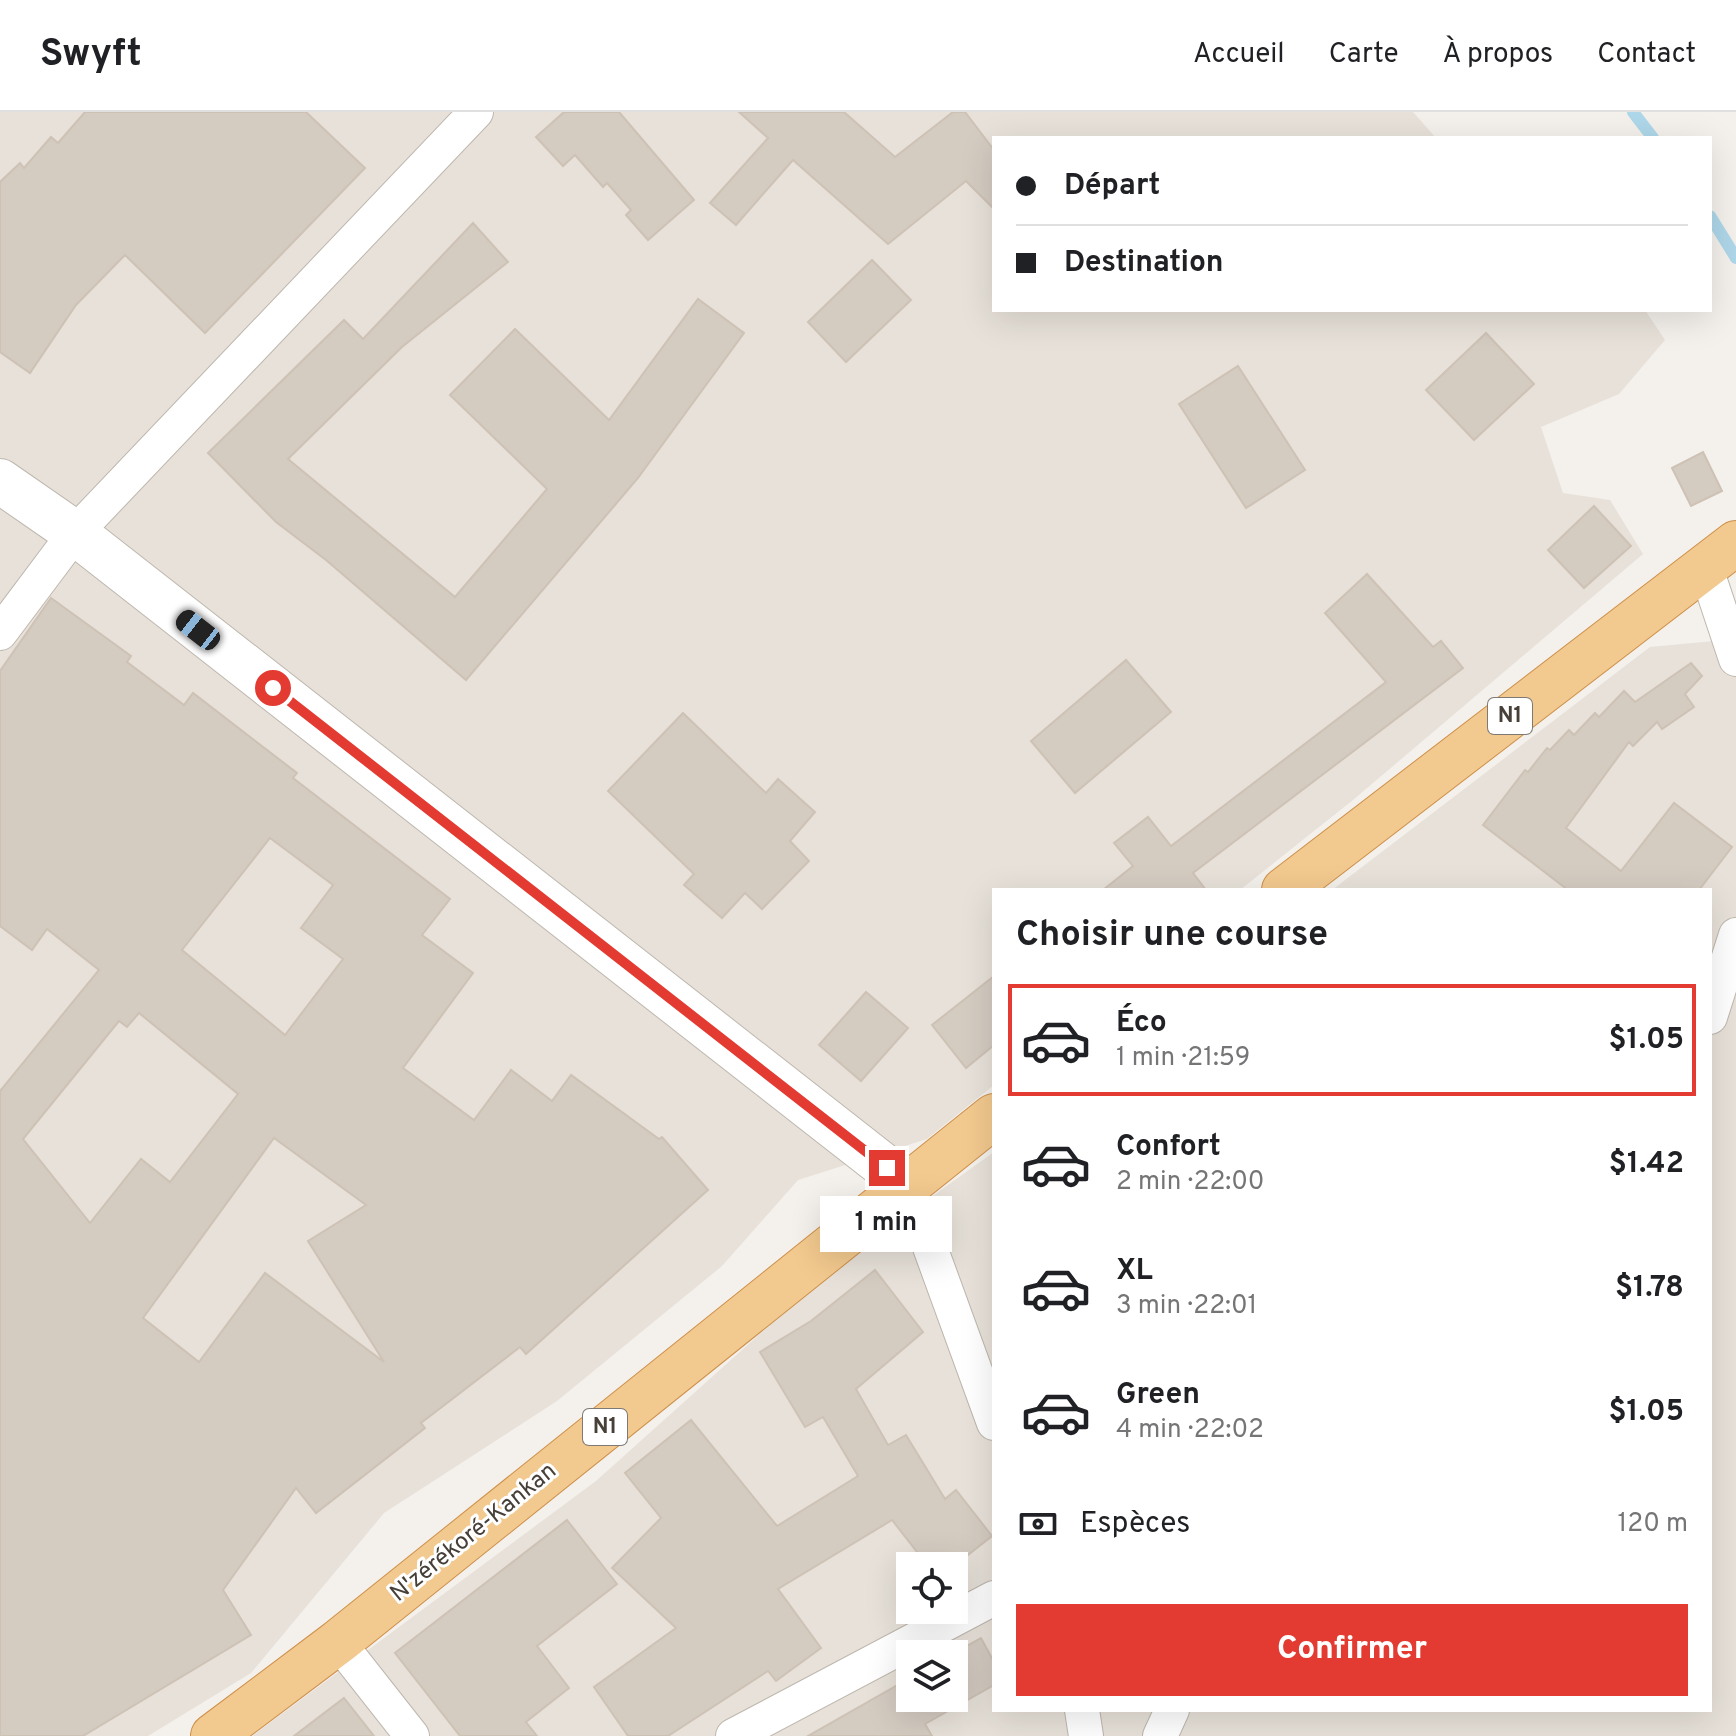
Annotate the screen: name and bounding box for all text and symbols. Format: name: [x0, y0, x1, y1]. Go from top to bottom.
text: Swyft: [40, 31, 142, 80]
text: Accueil: [1193, 37, 1285, 73]
text: Carte: [1329, 37, 1399, 73]
text: À propos: [1443, 37, 1553, 73]
text: Contact: [1597, 37, 1696, 73]
text: Départ: [1064, 168, 1160, 205]
text: Destination: [1064, 245, 1223, 282]
car: [172, 606, 224, 654]
route start: [255, 670, 291, 706]
road number: N1: [1488, 698, 1532, 734]
text: Choisir une course: [1016, 913, 1328, 959]
icon: car: [1020, 1004, 1092, 1076]
text: Éco: [1116, 1005, 1167, 1042]
text: $1.05: [1608, 1022, 1684, 1059]
text: 1 min · 21:59: [1116, 1042, 1250, 1075]
icon: car: [1020, 1128, 1092, 1200]
text: Confort: [1116, 1129, 1221, 1166]
text: $1.42: [1609, 1146, 1684, 1183]
route end: [869, 1150, 905, 1186]
text: 2 min · 22:00: [1116, 1166, 1264, 1199]
callout: 1 min: [821, 1196, 953, 1252]
text: 1 min: [855, 1207, 917, 1240]
icon: car: [1020, 1252, 1092, 1324]
text: XL: [1116, 1253, 1153, 1290]
text: $1.78: [1615, 1270, 1684, 1307]
text: 3 min · 22:01: [1116, 1290, 1257, 1323]
icon: car: [1020, 1376, 1092, 1448]
text: Green: [1116, 1377, 1200, 1414]
text: $1.05: [1608, 1394, 1684, 1431]
road number: N1: [583, 1409, 627, 1445]
text: 4 min · 22:02: [1116, 1414, 1264, 1447]
street label: N'zérékoré-Kankan: [385, 1457, 563, 1609]
icon: cash: [1016, 1502, 1060, 1546]
text: Espèces: [1080, 1506, 1190, 1543]
text: 120 m: [1618, 1508, 1688, 1541]
map controls: [896, 1552, 968, 1712]
button: locate: [896, 1552, 968, 1624]
button: Confirmer: [1016, 1604, 1688, 1696]
button: layers: [896, 1640, 968, 1712]

